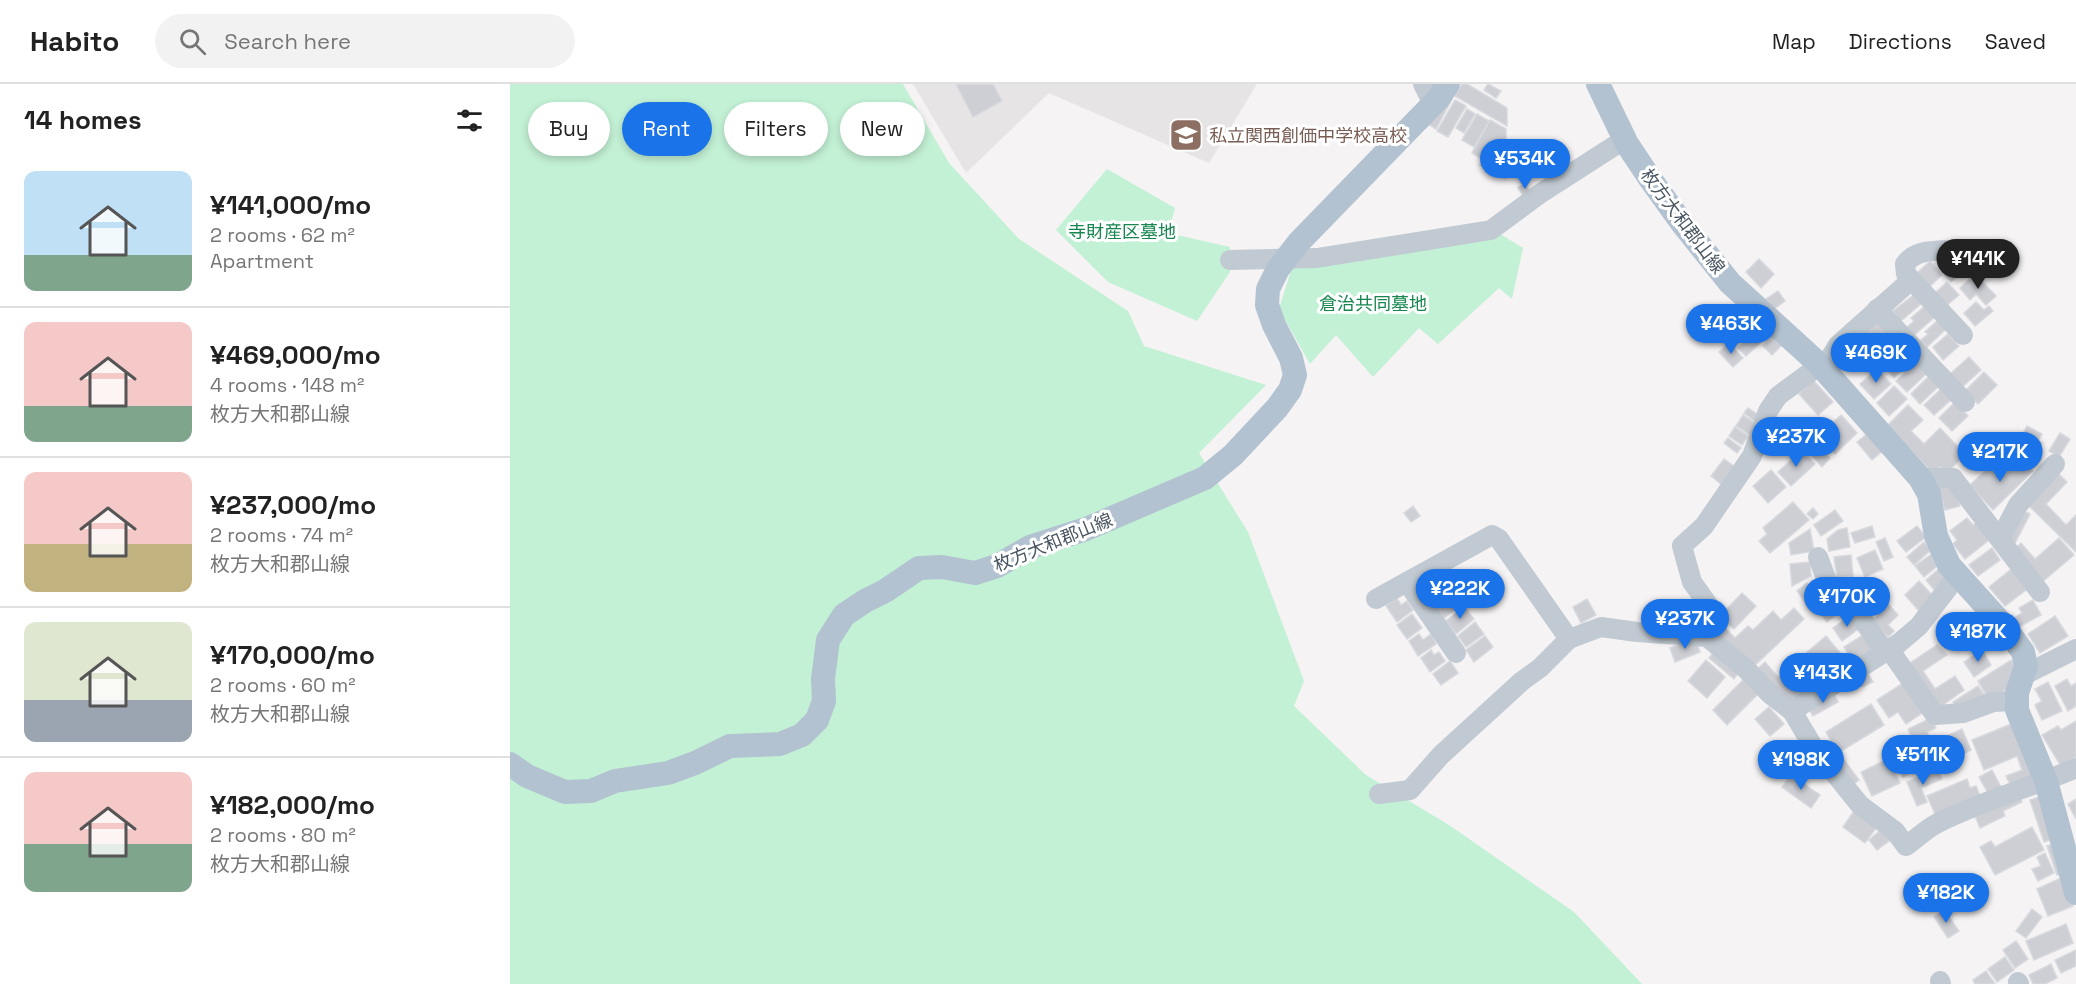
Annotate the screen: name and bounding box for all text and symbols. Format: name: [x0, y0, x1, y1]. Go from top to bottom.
search box: [155, 14, 575, 68]
text: Habito: [30, 23, 119, 59]
icon: search: [176, 25, 209, 58]
text: Search here: [224, 27, 351, 55]
text: Map: [1772, 28, 1816, 55]
text: Directions: [1849, 28, 1952, 55]
text: Saved: [1985, 28, 2046, 55]
chip: Buy: [528, 102, 610, 156]
chip: Rent: [622, 102, 712, 156]
chip: Filters: [724, 102, 828, 156]
chip: New: [840, 102, 925, 156]
text: 14 homes: [24, 103, 142, 137]
icon: filters: [453, 104, 486, 137]
school or university icon: 私立関西創価中学校高校: [1168, 117, 1204, 153]
place label: 私立関西創価中学校高校: [1209, 124, 1407, 147]
pin: ¥534K: [1483, 139, 1567, 190]
text: ¥534K: [1494, 145, 1556, 171]
street label: 枚方大和郡山線: [1636, 164, 1730, 278]
text: ¥141,000/mo: [210, 188, 371, 222]
icon: home: [72, 195, 144, 267]
park label: 寺財産区墓地: [1068, 220, 1176, 243]
text: 2 rooms · 62 m²: [210, 222, 355, 248]
pin: ¥141K: [1936, 239, 2020, 290]
text: ¥141K: [1951, 245, 2005, 271]
text: Apartment: [210, 248, 314, 274]
park label: 倉治共同墓地: [1319, 292, 1427, 315]
pin: ¥463K: [1689, 304, 1773, 355]
text: ¥463K: [1700, 310, 1762, 336]
pin: ¥469K: [1834, 333, 1918, 384]
text: ¥469,000/mo: [210, 338, 381, 372]
text: ¥469K: [1845, 339, 1907, 365]
icon: home: [72, 346, 144, 418]
text: 4 rooms · 148 m²: [210, 372, 364, 398]
text: 枚方大和郡山線: [210, 401, 350, 427]
pin: ¥237K: [1754, 417, 1838, 468]
text: ¥237K: [1766, 423, 1826, 449]
pin: ¥217K: [1958, 432, 2042, 483]
text: ¥217K: [1972, 438, 2028, 464]
text: ¥237,000/mo: [210, 488, 376, 522]
icon: home: [72, 496, 144, 568]
street label: 枚方大和郡山線: [990, 508, 1116, 576]
text: 2 rooms · 74 m²: [210, 522, 353, 548]
text: 枚方大和郡山線: [210, 551, 350, 577]
pin: ¥222K: [1418, 569, 1502, 620]
text: ¥222K: [1430, 575, 1490, 601]
pin: ¥170K: [1805, 577, 1889, 628]
text: ¥170K: [1818, 583, 1876, 609]
pin: ¥237K: [1643, 599, 1727, 650]
text: ¥237K: [1655, 605, 1715, 631]
pin: ¥187K: [1936, 612, 2020, 663]
text: ¥187K: [1950, 618, 2006, 644]
text: ¥170,000/mo: [210, 638, 375, 672]
icon: home: [72, 646, 144, 718]
pin: ¥143K: [1781, 653, 1865, 704]
text: ¥143K: [1794, 659, 1852, 685]
text: 2 rooms · 60 m²: [210, 672, 356, 698]
text: 枚方大和郡山線: [210, 701, 350, 727]
pin: ¥511K: [1881, 735, 1965, 786]
pin: ¥198K: [1759, 740, 1843, 791]
text: ¥511K: [1896, 741, 1950, 767]
text: ¥198K: [1772, 746, 1830, 772]
text: ¥182,000/mo: [210, 788, 375, 822]
icon: home: [72, 796, 144, 868]
text: 2 rooms · 80 m²: [210, 822, 356, 848]
text: 枚方大和郡山線: [210, 851, 350, 877]
pin: ¥182K: [1904, 873, 1988, 924]
text: ¥182K: [1917, 879, 1975, 905]

